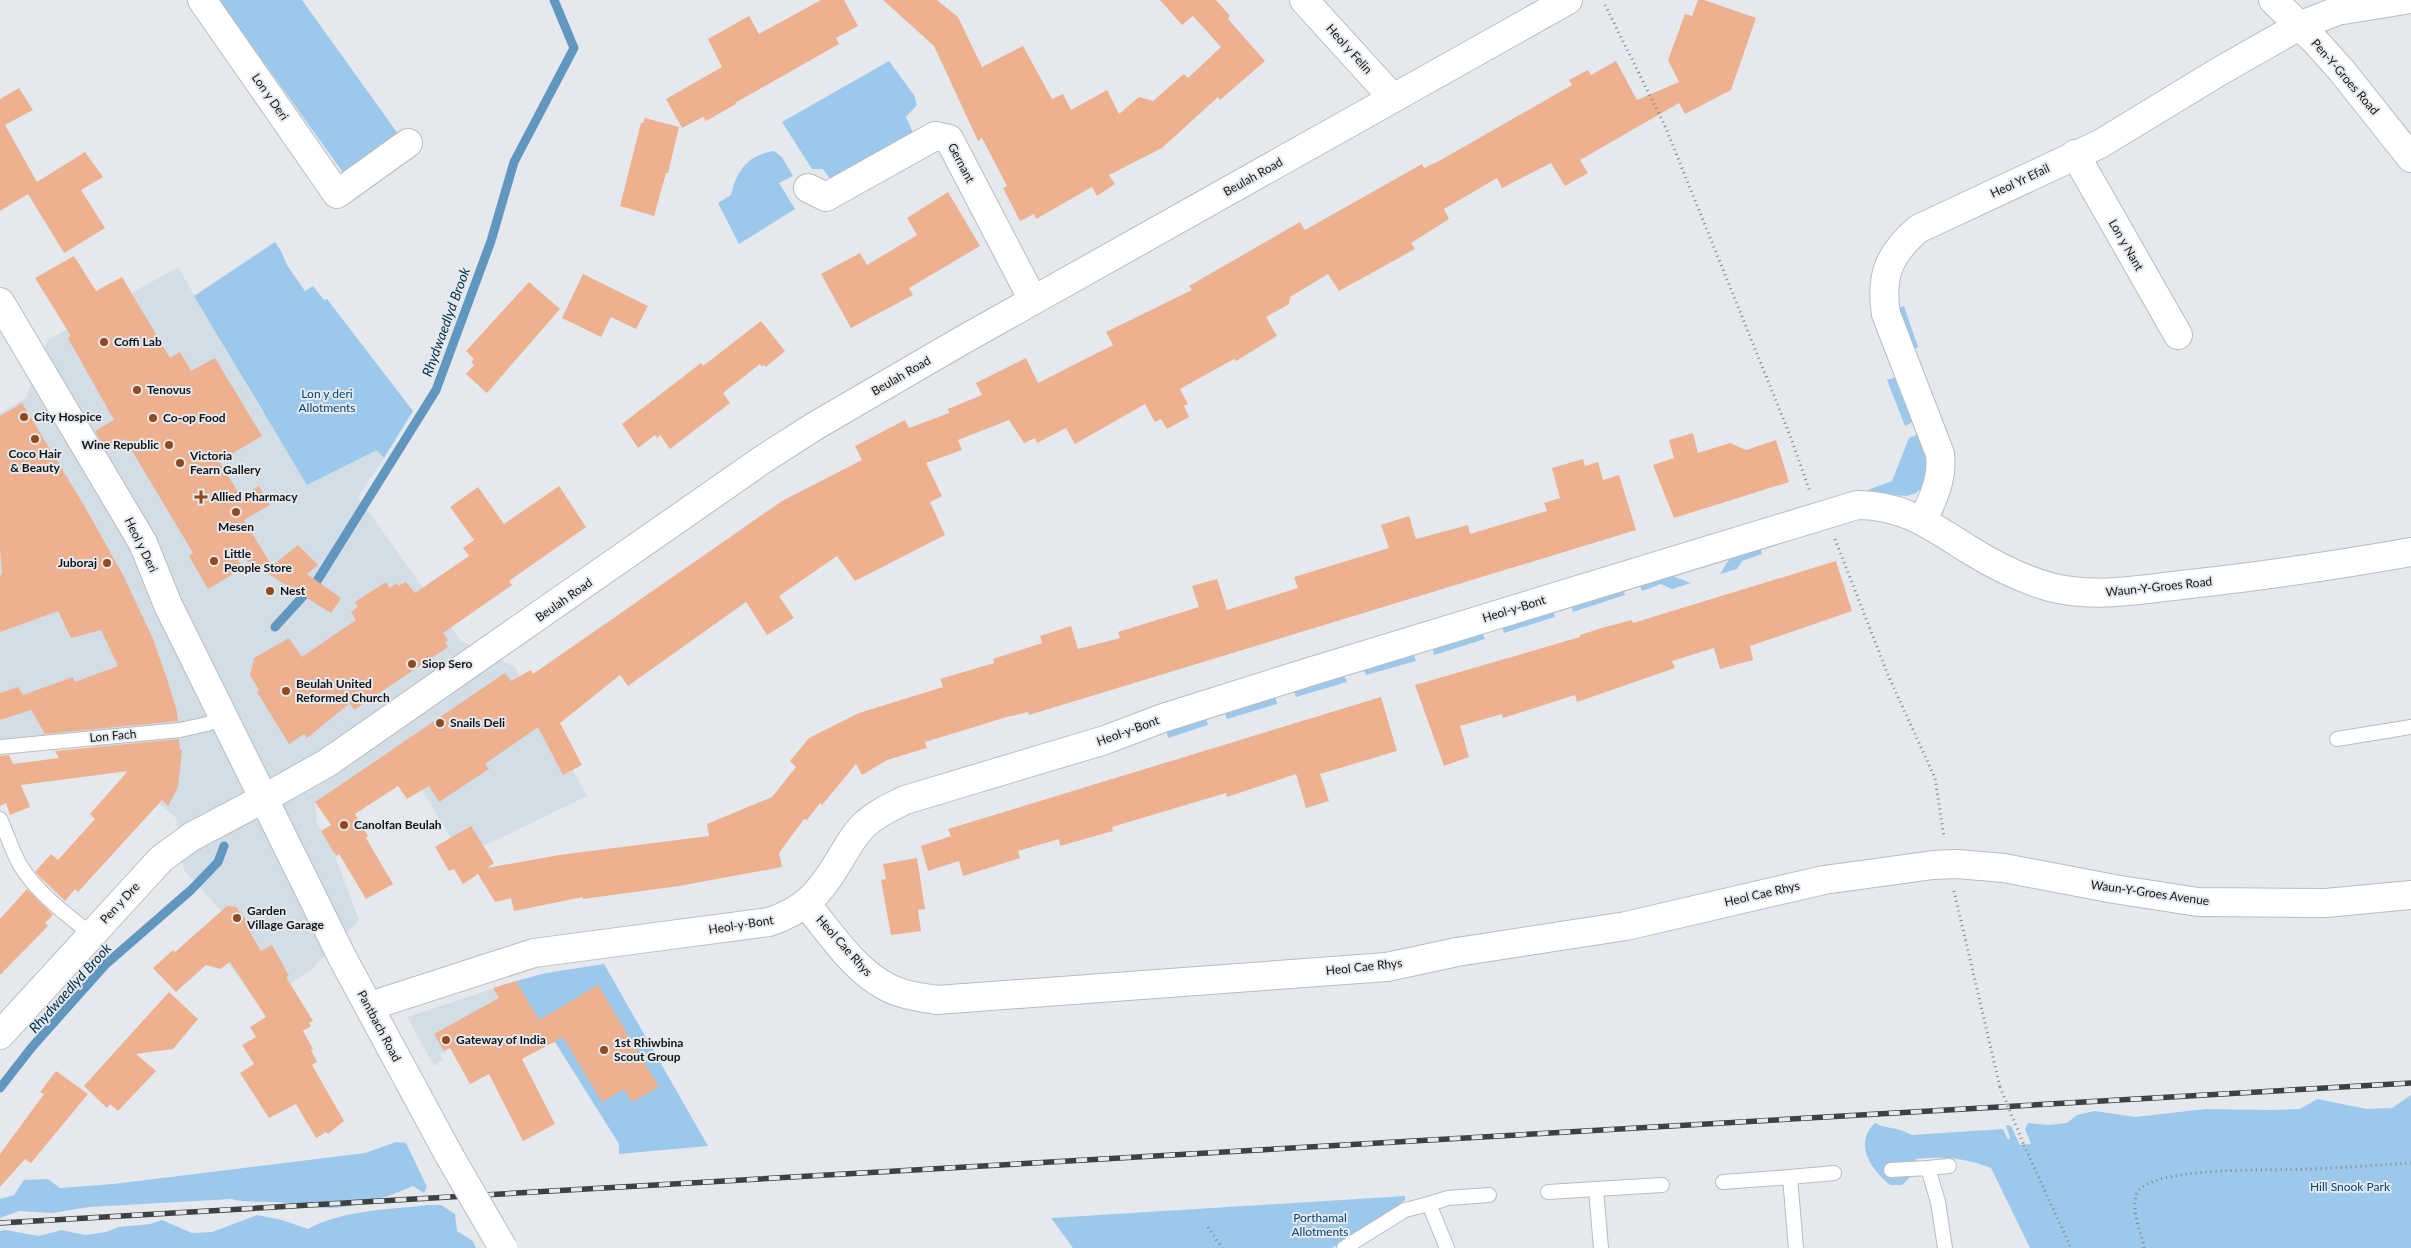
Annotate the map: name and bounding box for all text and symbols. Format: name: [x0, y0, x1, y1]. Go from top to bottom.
street label: Heol y Felin: [1323, 21, 1376, 77]
street label: Pen-Y-Groes Road: [2308, 36, 2382, 118]
street label: Lon y Deri: [249, 70, 292, 123]
street label: Gernant: [945, 140, 978, 186]
street label: Beulah Road: [1220, 154, 1285, 199]
street label: Heol Yr Efail: [1988, 160, 2052, 201]
street label: Lon y Nant: [2106, 216, 2147, 274]
water label: Rhydwaedlyd Brook: [418, 265, 473, 379]
place label: Coffi Lab: [114, 334, 162, 349]
marker: Coffi Lab: [98, 336, 110, 348]
street label: Beulah Road: [868, 353, 933, 399]
place label: Tenovus: [147, 382, 191, 397]
marker: Tenovus: [131, 384, 143, 396]
park label: Lon y deri Allotments: [298, 386, 356, 415]
place label: City Hospice: [34, 409, 102, 424]
place label: Co-op Food: [163, 410, 226, 425]
marker: City Hospice: [18, 411, 30, 423]
marker: Co-op Food: [147, 412, 159, 424]
marker: Coco Hair & Beauty: [29, 433, 41, 445]
place label: Wine Republic: [81, 437, 159, 452]
marker: Wine Republic: [163, 439, 175, 451]
place label: Coco Hair & Beauty: [9, 446, 62, 475]
place label: Victoria Fearn Gallery: [189, 448, 262, 477]
marker: Victoria Fearn Gallery: [174, 457, 186, 469]
place label: Allied Pharmacy: [210, 489, 298, 504]
marker: Allied Pharmacy: [195, 491, 207, 503]
marker: Mesen: [230, 506, 242, 518]
street label: Heol y Deri: [122, 515, 161, 575]
place label: Mesen: [218, 519, 254, 534]
place label: Little People Store: [224, 546, 293, 575]
place label: Juboraj: [58, 555, 97, 570]
marker: Little People Store: [208, 555, 220, 567]
marker: Juboraj: [101, 557, 113, 569]
street label: Waun-Y-Groes Road: [2105, 573, 2213, 600]
street label: Beulah Road: [532, 575, 595, 625]
place label: Nest: [280, 583, 306, 598]
marker: Nest: [264, 585, 276, 597]
street label: Heol-y-Bont: [1480, 592, 1548, 625]
place label: Siop Sero: [422, 656, 473, 671]
marker: Siop Sero: [406, 658, 418, 670]
place label: Beulah United Reformed Church: [296, 676, 390, 705]
marker: Beulah United Reformed Church: [280, 685, 292, 697]
street label: Heol-y-Bont: [1095, 712, 1162, 749]
place label: Snails Deli: [450, 715, 505, 730]
marker: Snails Deli: [434, 717, 446, 729]
street label: Lon Fach: [89, 726, 137, 745]
place label: Canolfan Beulah: [354, 817, 442, 832]
marker: Canolfan Beulah: [338, 819, 350, 831]
street label: Waun-Y-Groes Avenue: [2090, 877, 2210, 908]
street label: Heol Cae Rhys: [1723, 878, 1801, 909]
street label: Pen y Dre: [97, 879, 143, 926]
place label: Garden Village Garage: [246, 903, 324, 932]
marker: Garden Village Garage: [231, 912, 243, 924]
street label: Heol-y-Bont: [707, 912, 775, 937]
street label: Heol Cae Rhys: [813, 912, 876, 979]
water label: Rhydwaedlyd Brook: [25, 939, 115, 1036]
street label: Heol Cae Rhys: [1325, 955, 1403, 978]
street label: Pantbach Road: [354, 987, 405, 1064]
place label: Gateway of India: [456, 1032, 546, 1047]
marker: Gateway of India: [440, 1034, 452, 1046]
place label: 1st Rhiwbina Scout Group: [614, 1035, 683, 1064]
marker: 1st Rhiwbina Scout Group: [598, 1044, 610, 1056]
park label: Hill Snook Park: [2310, 1179, 2391, 1194]
park label: Porthamal Allotments: [1291, 1210, 1349, 1239]

